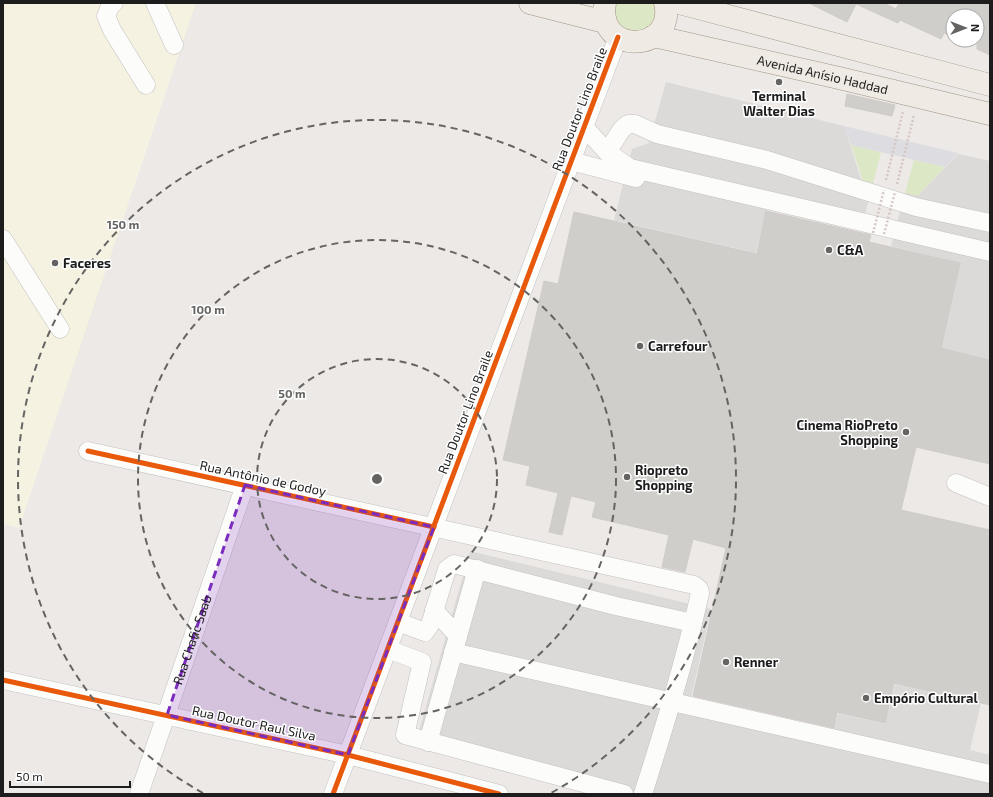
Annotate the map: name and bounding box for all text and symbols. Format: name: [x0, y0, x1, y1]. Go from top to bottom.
north arrow: [945, 8, 985, 48]
text: N: [969, 24, 982, 32]
street label: Rua Doutor Lino Braile: [548, 45, 610, 173]
street label: Avenida Anísio Haddad: [756, 52, 890, 97]
marker: Terminal Walter Dias: [774, 77, 784, 87]
place label: Terminal Walter Dias: [743, 88, 815, 119]
text: 150 m: [107, 217, 139, 231]
place label: C&A: [837, 242, 864, 258]
marker: C&A: [824, 245, 834, 255]
place label: Faceres: [63, 255, 111, 271]
marker: Faceres: [50, 258, 60, 268]
text: 100 m: [191, 302, 225, 316]
place label: Carrefour: [648, 338, 708, 354]
marker: Carrefour: [635, 341, 645, 351]
street label: Rua Doutor Lino Braile: [434, 348, 496, 476]
text: 50 m: [278, 386, 306, 400]
place label: Cinema RioPreto Shopping: [796, 417, 898, 448]
marker: Cinema RioPreto Shopping: [901, 427, 911, 437]
street label: Rua Antônio de Godoy: [198, 457, 328, 499]
place label: Riopreto Shopping: [635, 462, 693, 493]
centre of rings: [370, 472, 384, 486]
marker: Riopreto Shopping: [622, 472, 632, 482]
street label: Rua Chafic Saab: [169, 593, 215, 687]
place label: Renner: [734, 654, 779, 670]
marker: Renner: [721, 657, 731, 667]
place label: Empório Cultural: [874, 690, 978, 706]
marker: Empório Cultural: [861, 693, 871, 703]
street label: Rua Doutor Raul Silva: [191, 702, 317, 744]
scale bar: [10, 763, 130, 789]
text: 50 m: [16, 769, 43, 783]

